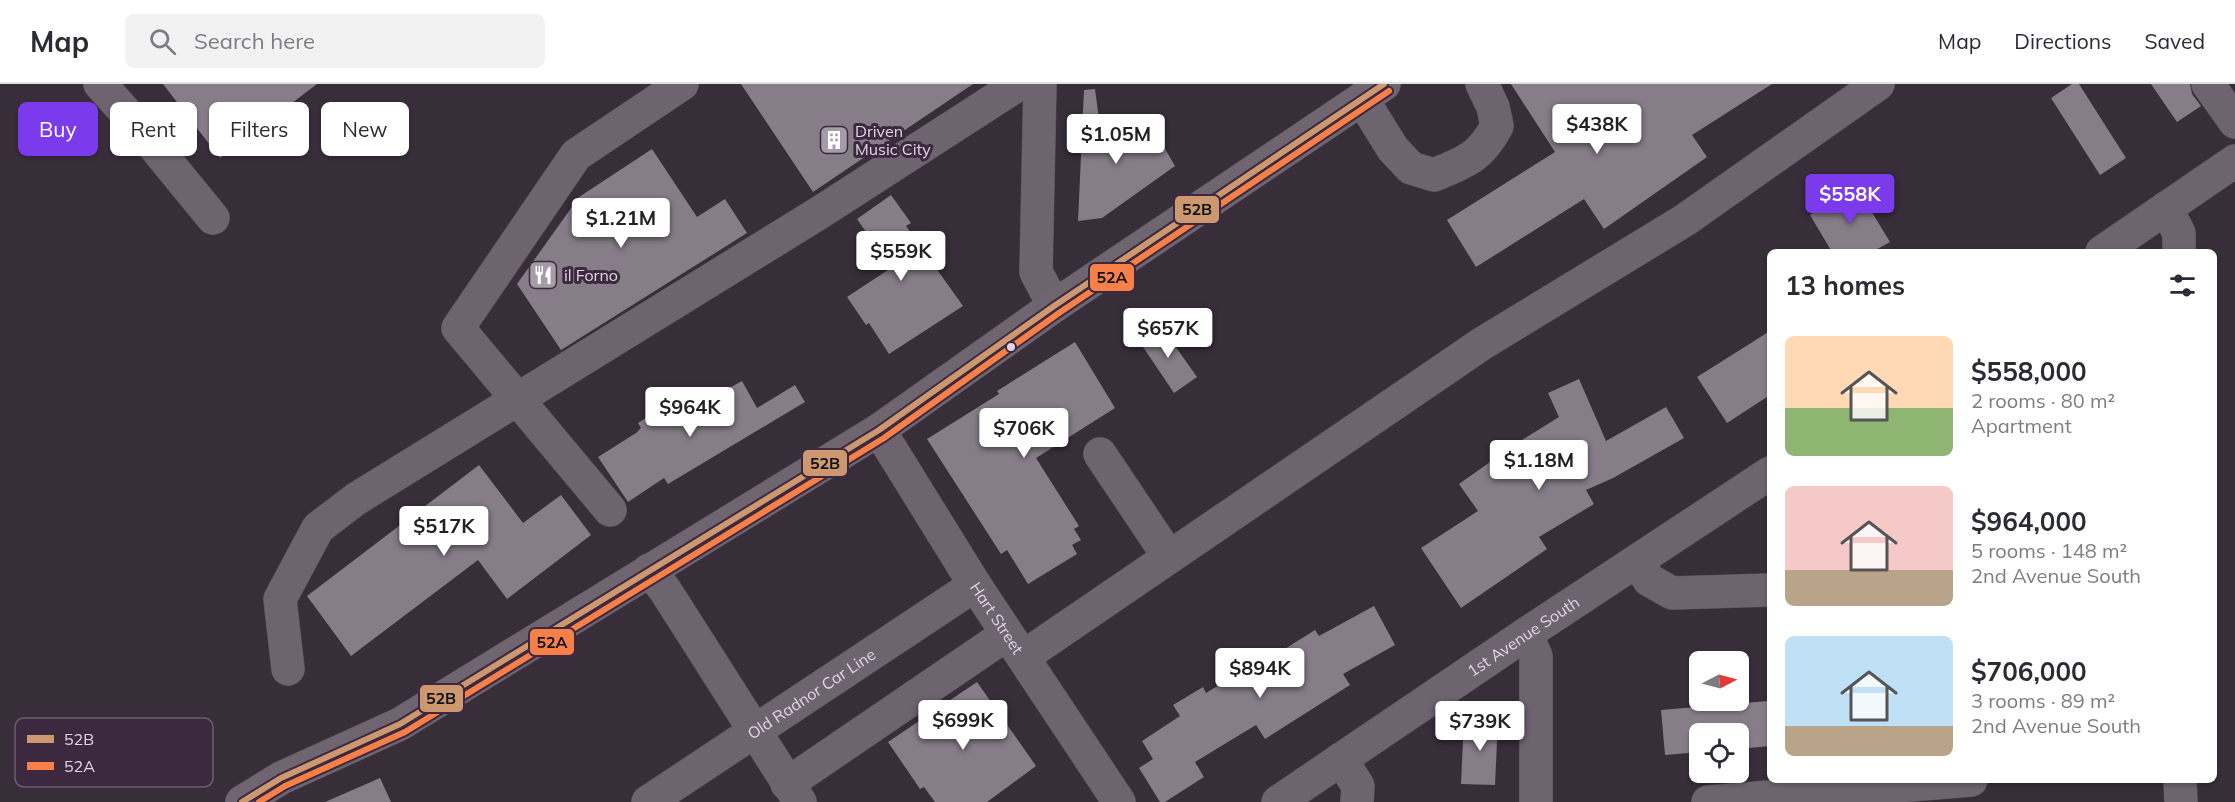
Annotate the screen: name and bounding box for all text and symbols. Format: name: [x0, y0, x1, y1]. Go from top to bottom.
search box: [125, 14, 545, 68]
text: Map: [30, 24, 89, 59]
icon: search: [146, 25, 179, 58]
text: Search here: [194, 27, 315, 55]
text: Map: [1938, 28, 1981, 54]
text: Directions: [2014, 28, 2111, 54]
text: Saved: [2144, 28, 2205, 54]
chip: Buy: [18, 102, 98, 156]
chip: Rent: [110, 102, 197, 156]
chip: Filters: [209, 102, 309, 156]
chip: New: [321, 102, 409, 156]
pin: $438K: [1555, 104, 1639, 155]
text: $438K: [1566, 111, 1628, 136]
pin: $1.05M: [1067, 114, 1165, 165]
place label: Driven Music City: [855, 121, 931, 159]
text: $1.05M: [1081, 121, 1151, 146]
building icon: Driven Music City: [818, 124, 850, 156]
pin: $558K: [1808, 174, 1892, 225]
text: $558K: [1819, 181, 1881, 206]
line badge: 52B: [1174, 195, 1220, 224]
pin: $1.21M: [572, 198, 670, 249]
text: 52B: [1182, 199, 1212, 219]
text: $1.21M: [586, 205, 656, 230]
pin: $559K: [859, 231, 943, 282]
text: $559K: [870, 238, 932, 263]
restaurant icon: il Forno: [527, 259, 559, 291]
line badge: 52A: [1089, 263, 1135, 292]
place label: il Forno: [564, 265, 618, 285]
text: 52A: [1096, 267, 1128, 287]
text: 13 homes: [1785, 269, 1905, 302]
icon: filters: [2166, 269, 2199, 302]
pin: $657K: [1126, 308, 1210, 359]
text: $657K: [1137, 315, 1199, 340]
unlabelled marker: [1005, 341, 1017, 353]
text: $558,000: [1971, 355, 2087, 388]
icon: home: [1833, 360, 1905, 432]
pin: $964K: [648, 387, 732, 438]
text: 2 rooms · 80 m²: [1971, 388, 2115, 413]
text: $964K: [659, 394, 721, 419]
pin: $706K: [982, 408, 1066, 459]
text: Apartment: [1971, 413, 2072, 438]
text: $706K: [993, 415, 1055, 440]
pin: $1.18M: [1490, 440, 1588, 491]
text: $1.18M: [1504, 447, 1574, 472]
line badge: 52B: [802, 449, 848, 477]
text: 52B: [810, 453, 840, 473]
text: $964,000: [1971, 505, 2087, 538]
pin: $517K: [402, 506, 486, 557]
icon: home: [1833, 510, 1905, 582]
text: $517K: [413, 513, 475, 538]
text: 5 rooms · 148 m²: [1971, 538, 2127, 563]
text: 2nd Avenue South: [1971, 563, 2141, 588]
street label: Hart Street: [966, 578, 1028, 658]
street label: 1st Avenue South: [1463, 592, 1583, 681]
line badge: 52A: [529, 628, 575, 656]
text: 52A: [536, 632, 568, 652]
street label: Old Radnor Car Line: [743, 644, 879, 743]
pin: $894K: [1218, 648, 1302, 699]
north arrow: [1689, 651, 1749, 711]
map controls: [1689, 651, 1749, 783]
text: $894K: [1229, 655, 1291, 680]
text: $706,000: [1971, 655, 2087, 688]
icon: home: [1833, 660, 1905, 732]
line badge: 52B: [419, 684, 464, 713]
text: 52B: [426, 688, 456, 708]
text: 3 rooms · 89 m²: [1971, 688, 2115, 713]
pin: $699K: [921, 700, 1005, 751]
pin: $739K: [1438, 701, 1522, 752]
text: $699K: [932, 707, 994, 732]
text: $739K: [1449, 708, 1511, 733]
text: 2nd Avenue South: [1971, 713, 2141, 738]
legend: [15, 718, 213, 787]
button: locate: [1689, 723, 1749, 783]
text: 52B: [64, 729, 94, 749]
text: 52A: [64, 756, 95, 776]

